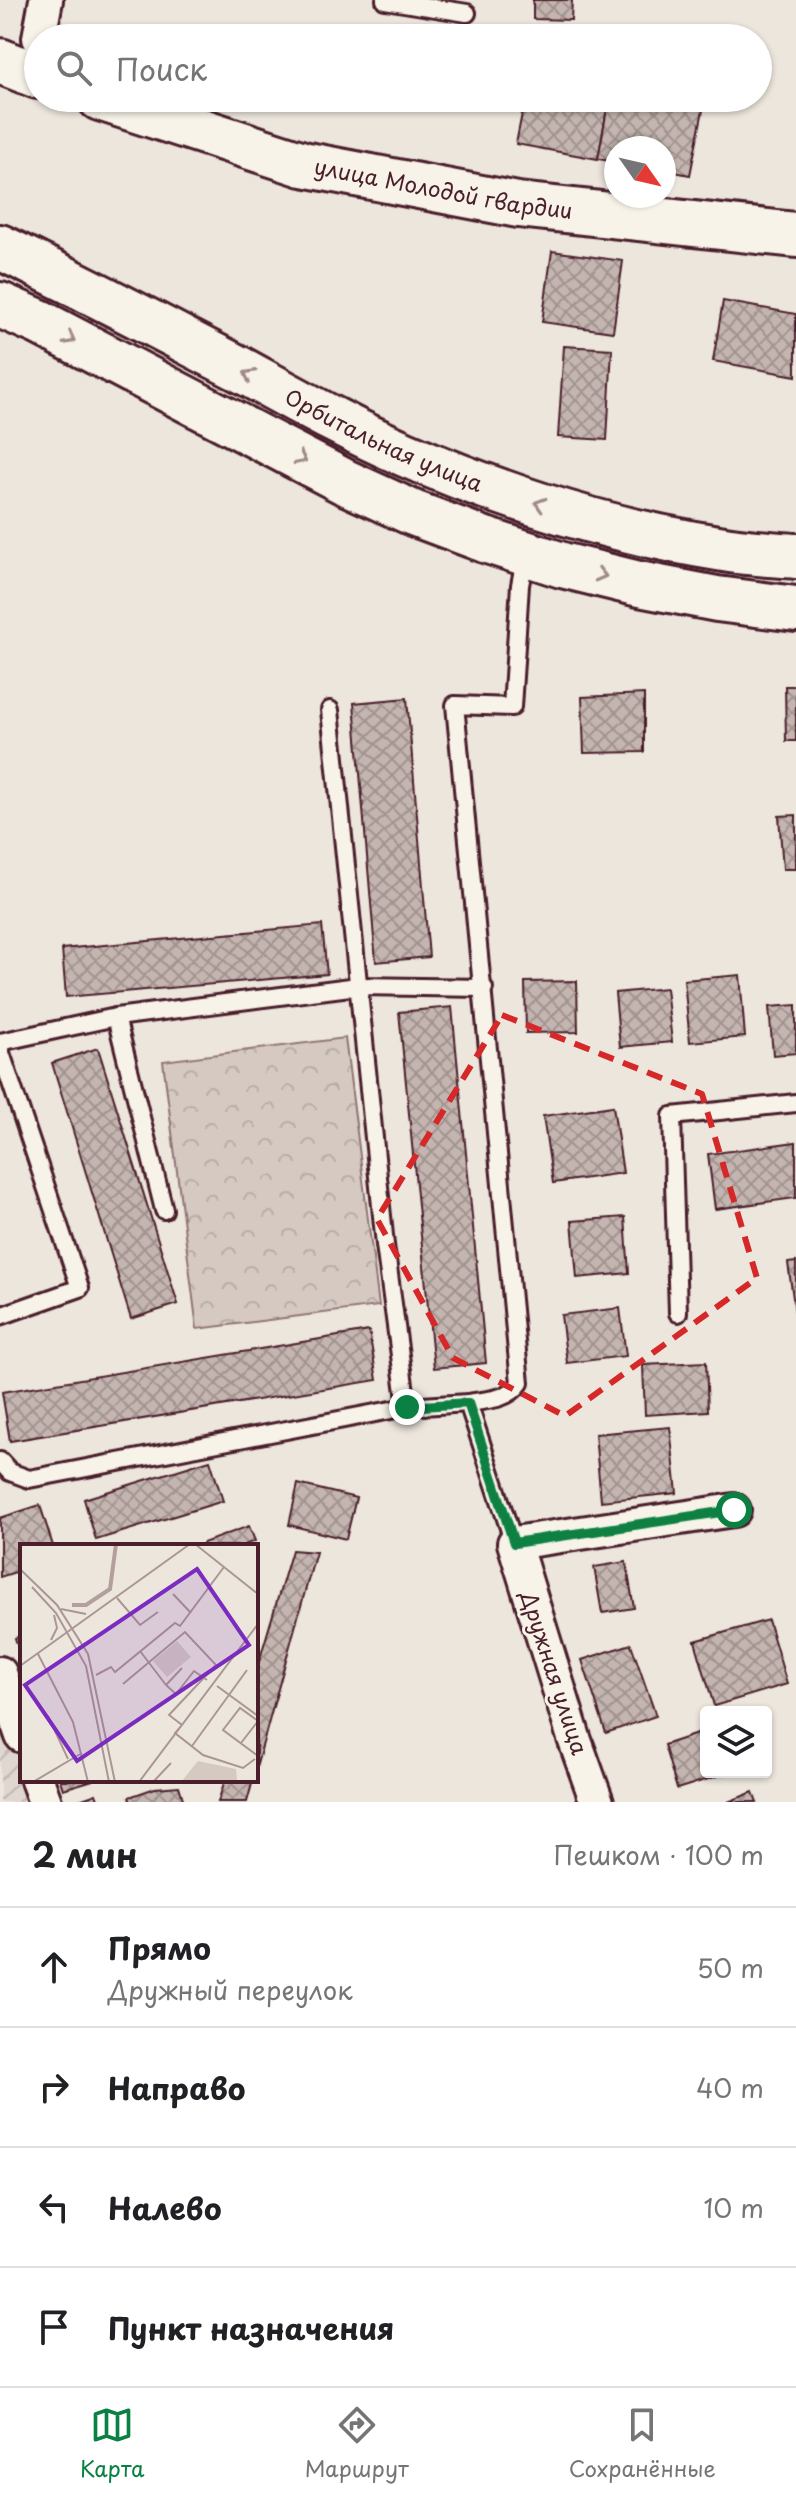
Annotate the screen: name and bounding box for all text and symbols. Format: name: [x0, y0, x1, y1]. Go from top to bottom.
search box: [24, 24, 772, 112]
icon: search: [52, 46, 96, 90]
text: Поиск: [116, 46, 207, 91]
north arrow: [604, 136, 676, 208]
street label: улица Молодой гвардии: [312, 148, 574, 226]
one-way arrow: [62, 329, 76, 344]
one-way arrow: [243, 369, 258, 384]
street label: Орбитальная улица: [279, 379, 488, 499]
one-way arrow: [292, 449, 307, 465]
one-way arrow: [534, 497, 548, 513]
one-way arrow: [594, 566, 608, 583]
route end: [389, 1389, 425, 1425]
route start: [716, 1492, 752, 1528]
inset map: [20, 1544, 258, 1782]
street label: Дружная улица: [513, 1585, 597, 1759]
map controls: [700, 1706, 772, 1778]
button: layers: [700, 1706, 772, 1778]
text: 2 мин: [32, 1828, 138, 1880]
text: Пешком · 100 m: [554, 1835, 764, 1874]
text: Прямо: [108, 1925, 211, 1970]
icon: ahead: [32, 1945, 76, 1989]
text: 50 m: [697, 1948, 764, 1987]
text: Дружный переулок: [108, 1970, 353, 2009]
icon: right: [32, 2065, 76, 2109]
text: Направо: [108, 2065, 246, 2110]
text: 40 m: [696, 2068, 764, 2107]
icon: left: [32, 2185, 76, 2229]
text: Налево: [108, 2185, 222, 2230]
text: 10 m: [703, 2188, 764, 2227]
icon: arrive: [32, 2305, 76, 2349]
text: Пункт назначения: [108, 2305, 394, 2350]
tab: Карта: [80, 2403, 145, 2484]
tab: Маршрут: [305, 2403, 409, 2484]
tab: Сохранённые: [569, 2403, 716, 2484]

